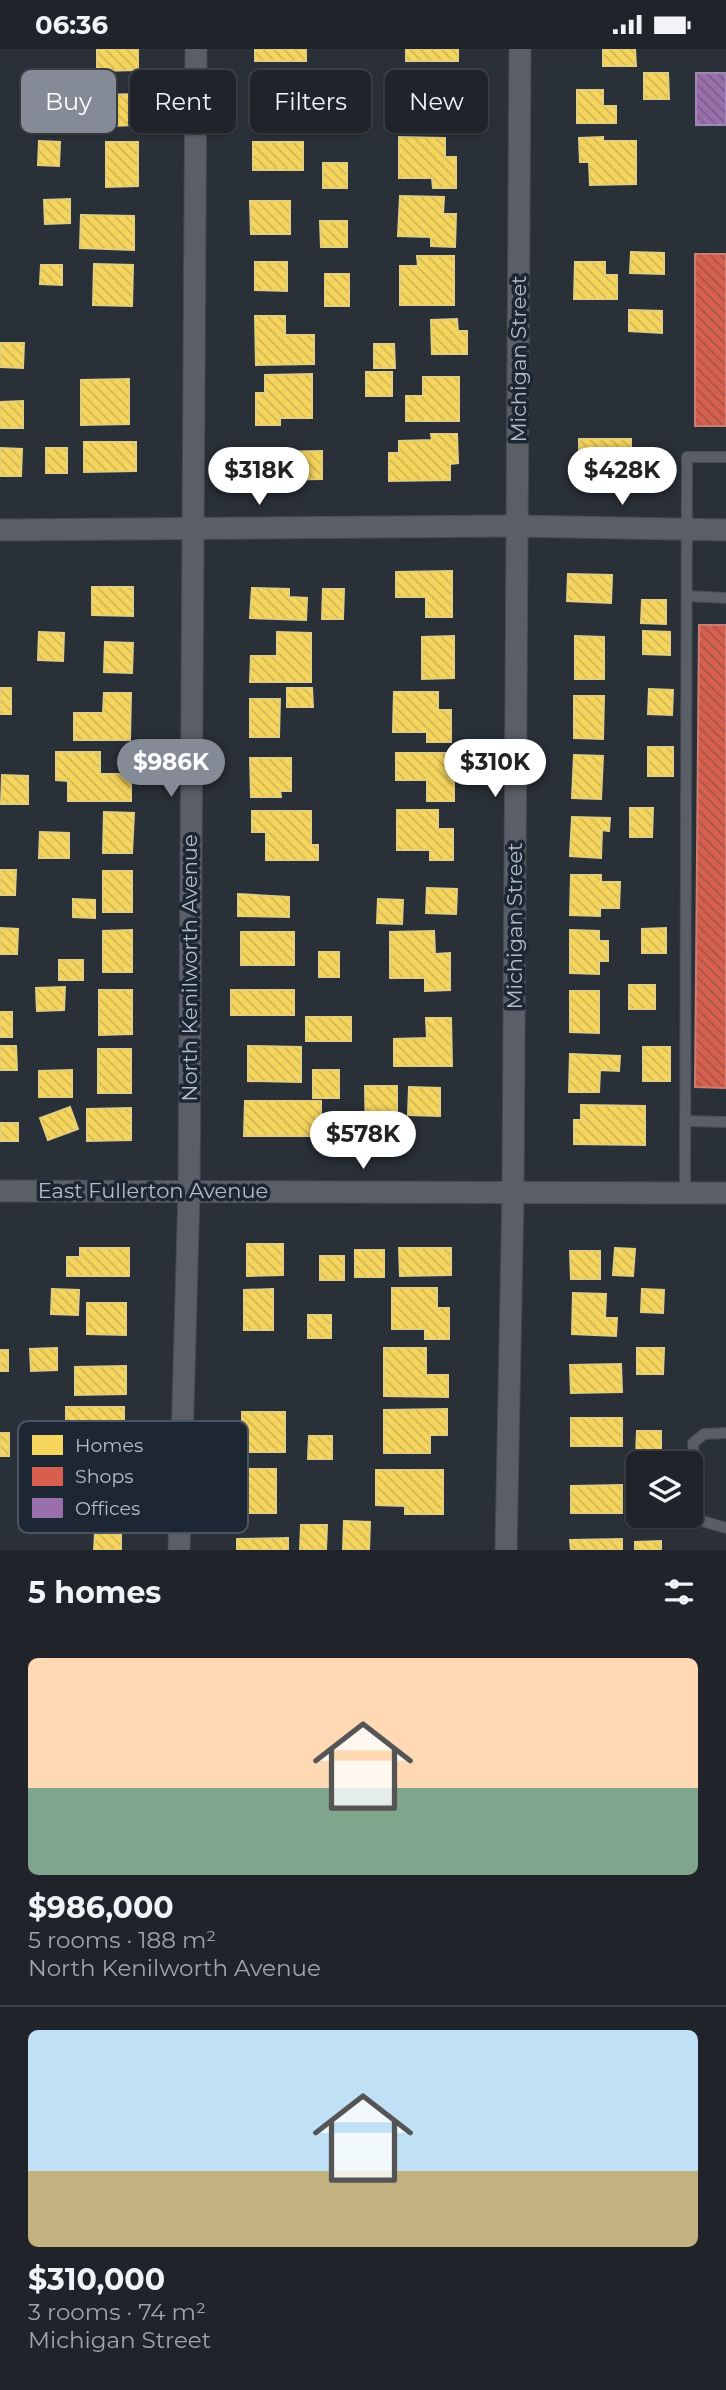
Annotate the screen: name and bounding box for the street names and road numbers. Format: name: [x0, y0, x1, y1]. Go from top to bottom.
street label: Michigan Street: [506, 275, 531, 443]
street label: North Kenilworth Avenue: [177, 834, 202, 1102]
street label: Michigan Street: [502, 842, 527, 1010]
street label: East Fullerton Avenue: [38, 1178, 268, 1203]

